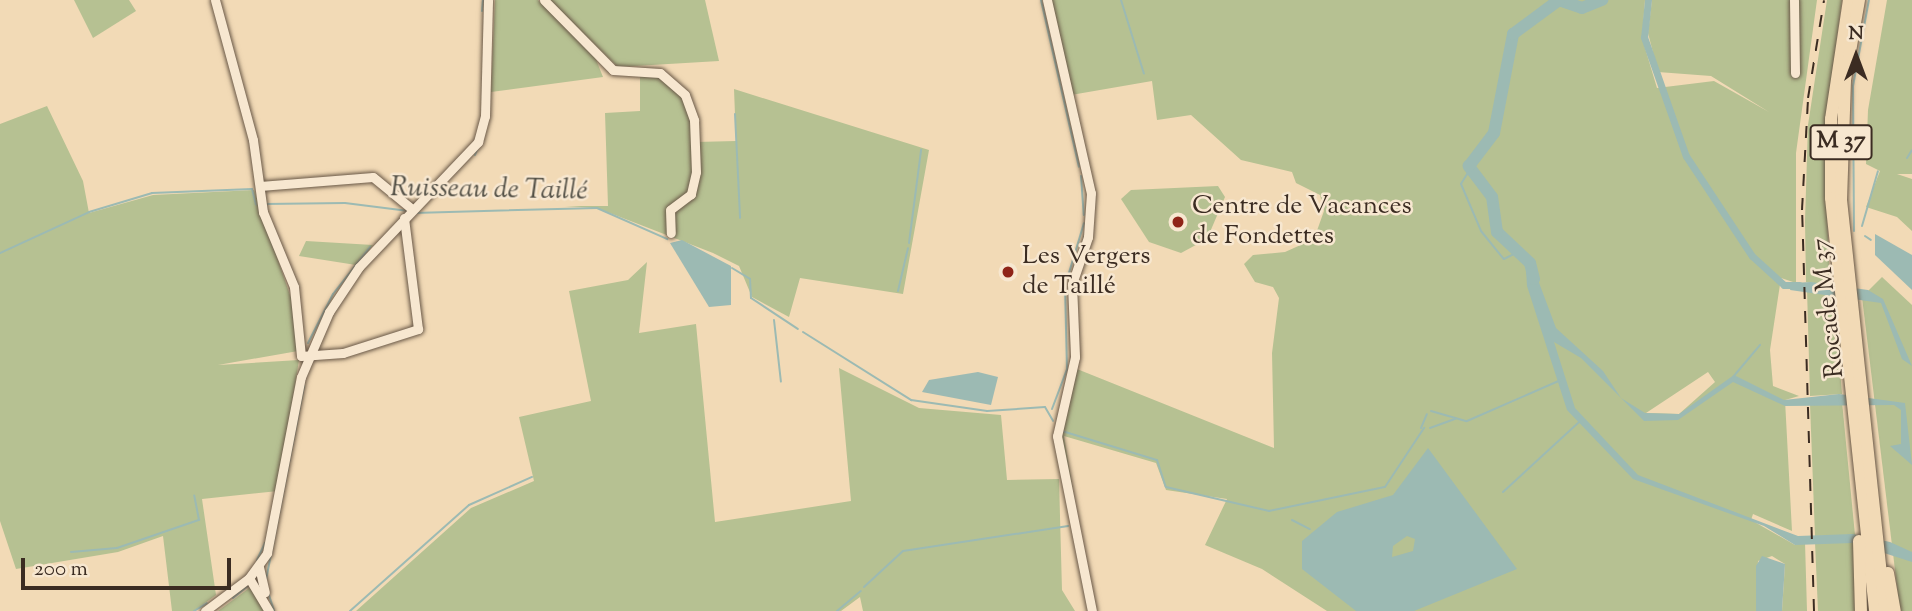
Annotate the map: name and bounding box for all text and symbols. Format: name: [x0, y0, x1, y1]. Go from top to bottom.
north arrow: [1821, 21, 1891, 91]
text: N: [1848, 21, 1864, 48]
road number: M 37: [1810, 122, 1872, 162]
water label: Ruisseau de Taillé: [390, 171, 588, 209]
place label: Centre de Vacances de Fondettes: [1192, 191, 1412, 252]
marker: Centre de Vacances de Fondettes: [1170, 214, 1186, 230]
street label: Rocade M 37: [1806, 236, 1852, 380]
place label: Les Vergers de Taillé: [1022, 241, 1150, 302]
marker: Les Vergers de Taillé: [1000, 264, 1016, 280]
scale bar: [24, 544, 234, 588]
text: 200 m: [34, 555, 88, 585]

